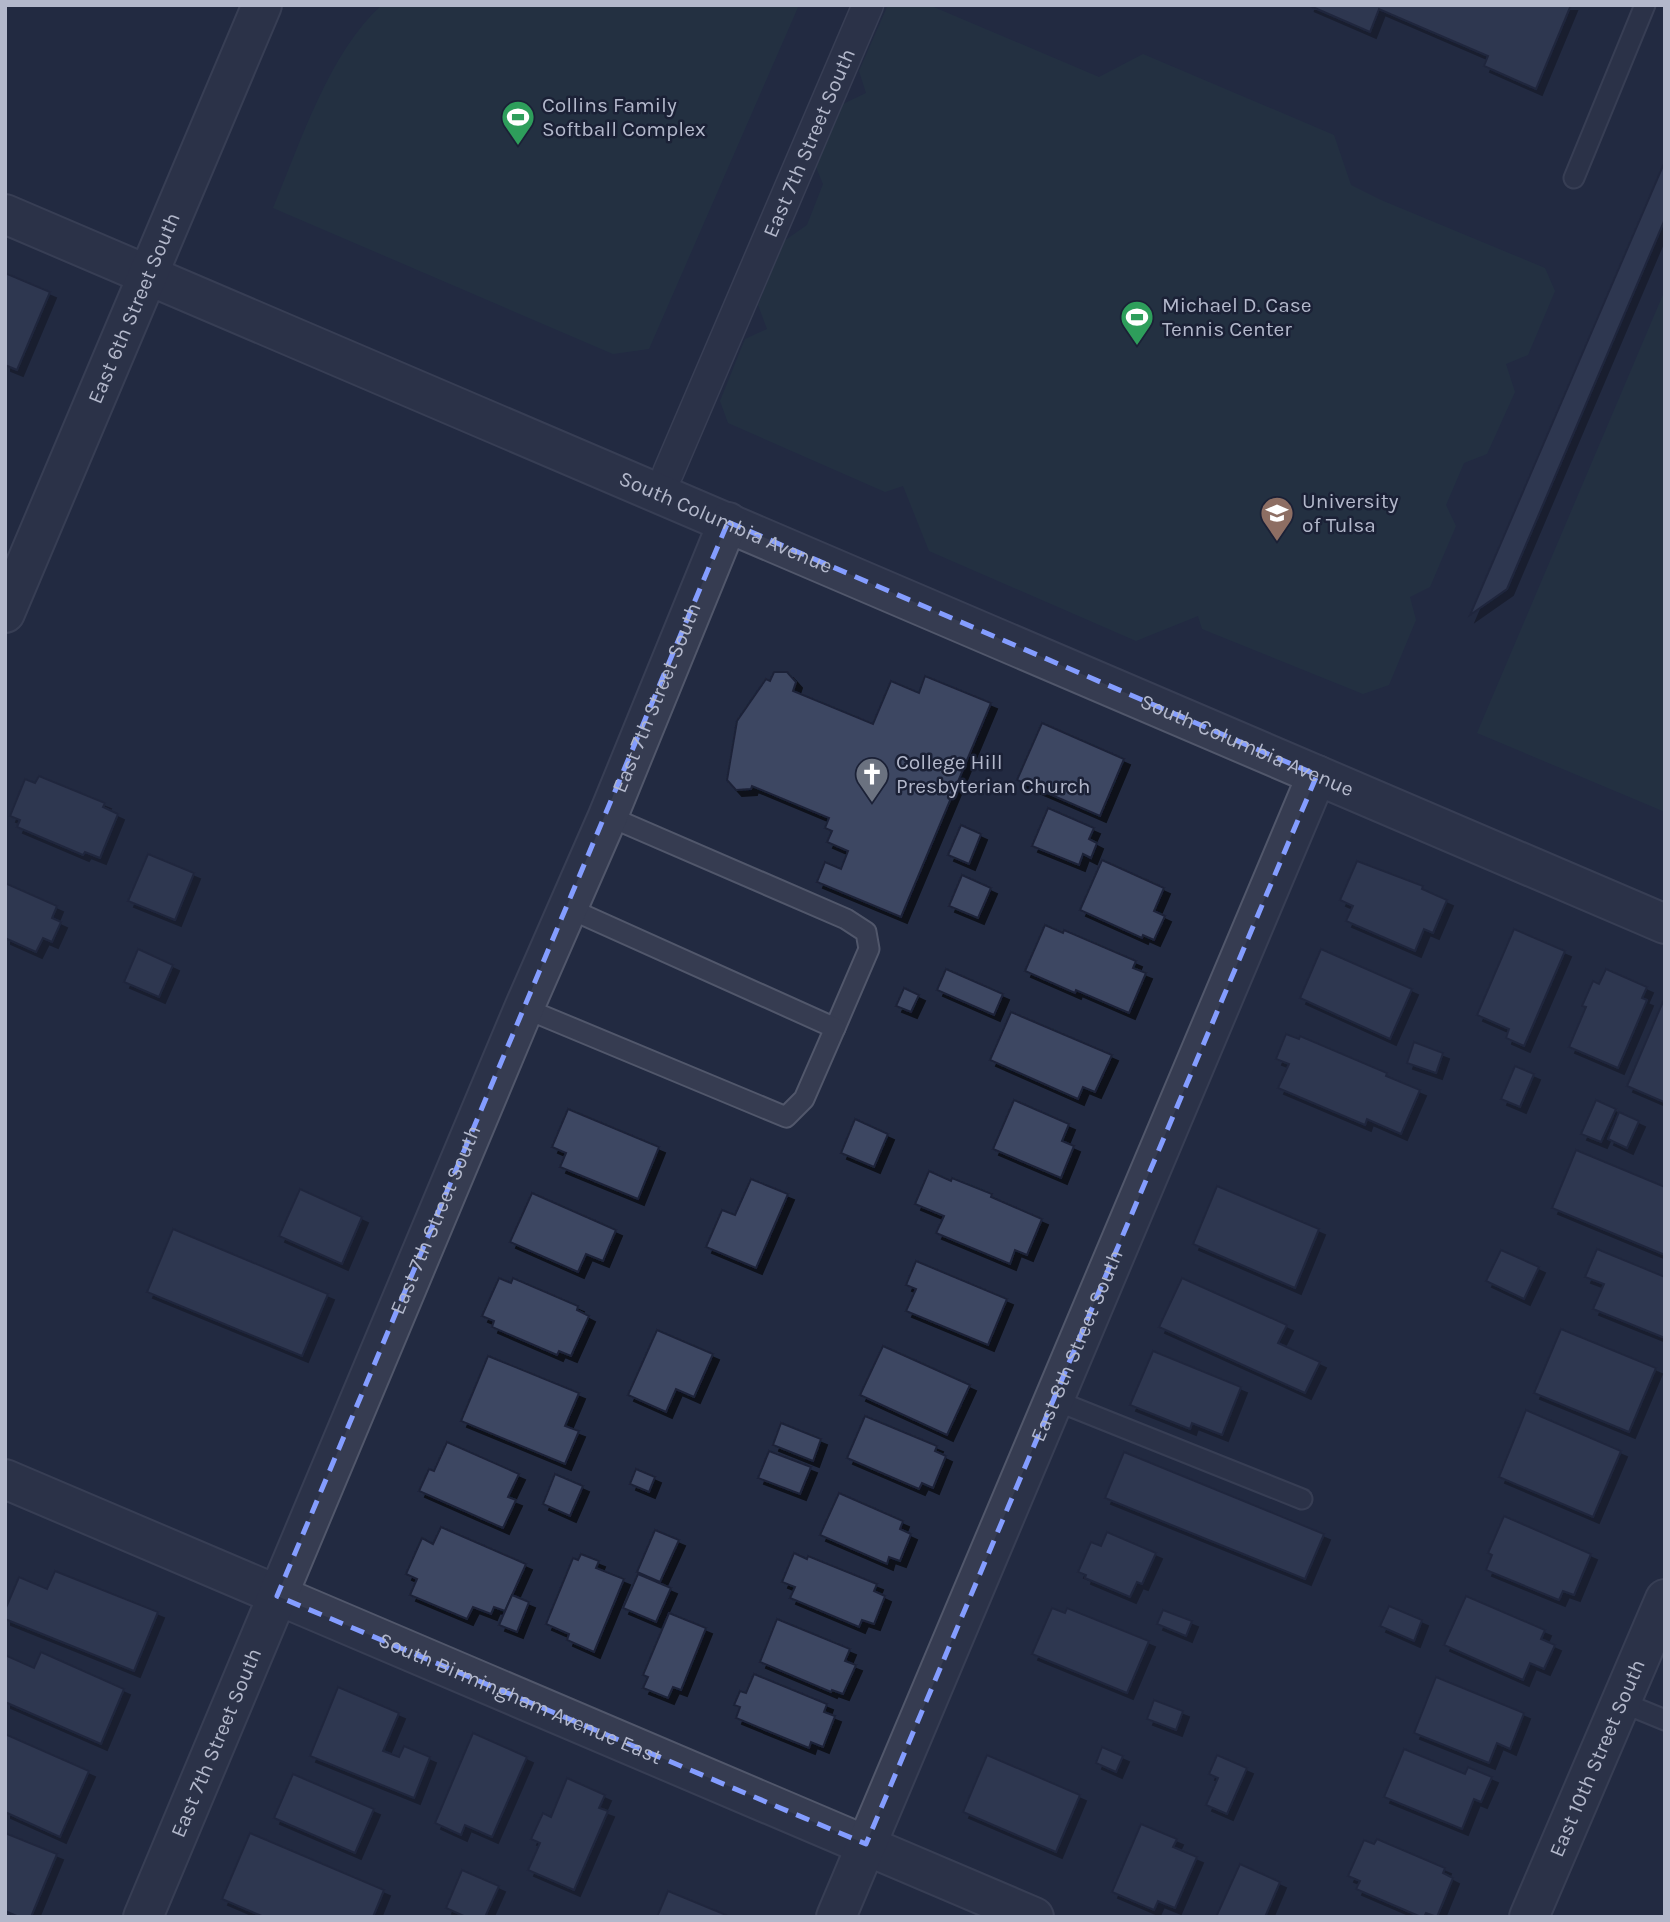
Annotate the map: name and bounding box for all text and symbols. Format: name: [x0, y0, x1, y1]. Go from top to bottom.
street label: East 7th Street South: [758, 45, 860, 241]
place label: Collins Family Softball Complex: [542, 93, 706, 141]
sports icon: Collins Family Softball Complex: [499, 98, 537, 147]
street label: East 6th Street South: [83, 209, 185, 407]
place label: Michael D. Case Tennis Center: [1162, 293, 1312, 341]
sports icon: Michael D. Case Tennis Center: [1118, 298, 1156, 347]
street label: South Columbia Avenue: [616, 466, 836, 578]
place label: University of Tulsa: [1302, 489, 1399, 537]
school or university icon: University of Tulsa: [1258, 494, 1296, 543]
street label: East 7th Street South: [607, 599, 706, 796]
street label: South Columbia Avenue: [1137, 689, 1357, 801]
place label: College Hill Presbyterian Church: [896, 750, 1090, 798]
church icon: College Hill Presbyterian Church: [853, 755, 891, 804]
street label: East 7th Street South: [385, 1122, 486, 1318]
street label: East 8th Street South: [1026, 1246, 1128, 1445]
street label: South Birmingham Avenue East: [375, 1627, 666, 1769]
street label: East 7th Street South: [166, 1644, 266, 1841]
street label: East 10th Street South: [1544, 1656, 1650, 1860]

